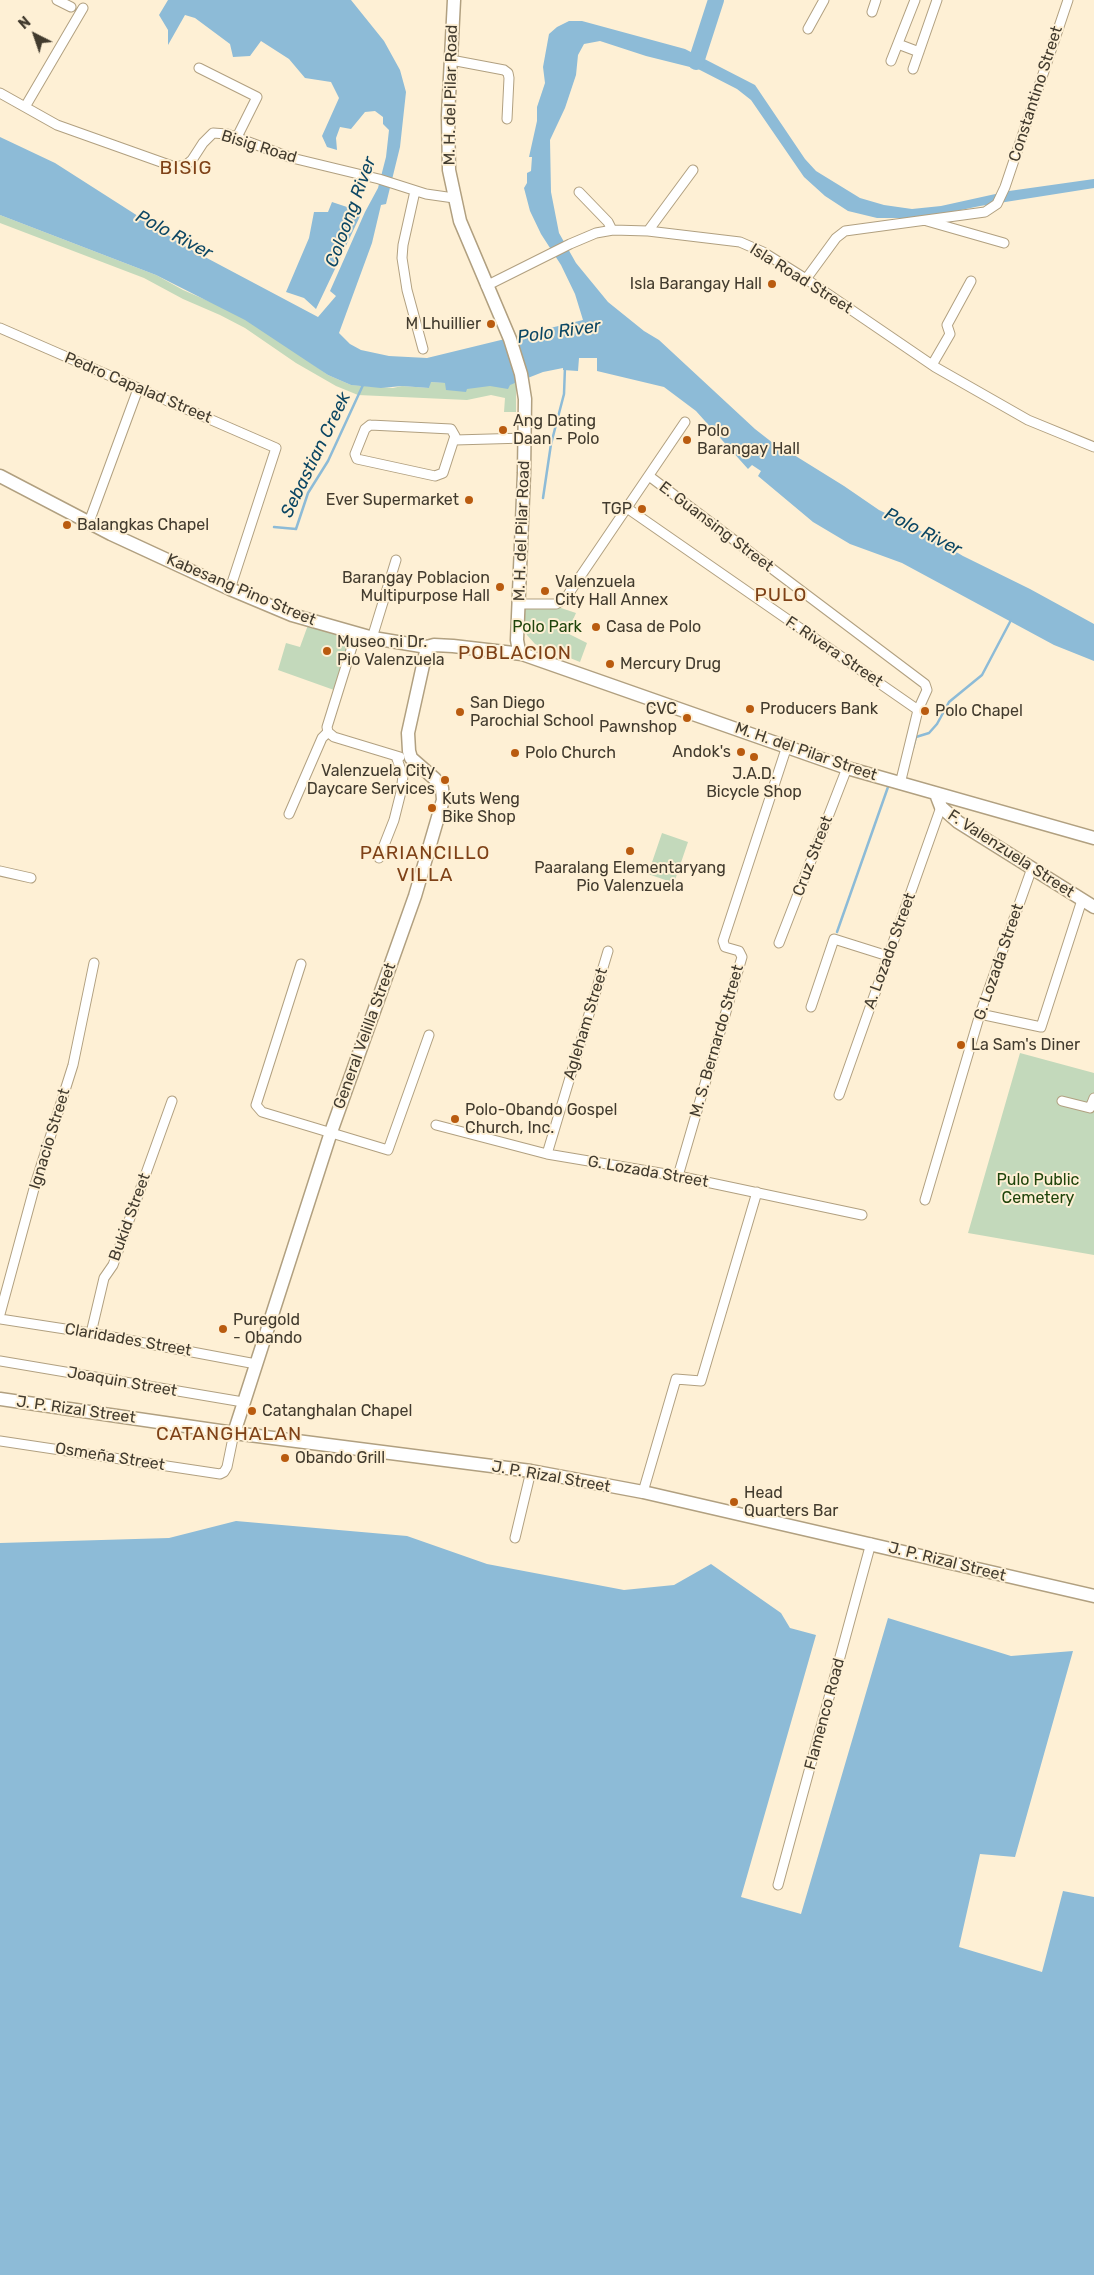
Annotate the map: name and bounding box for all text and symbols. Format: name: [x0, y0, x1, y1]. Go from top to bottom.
north arrow: [10, 10, 60, 60]
text: N: [15, 14, 34, 33]
street label: M. H. del Pilar Road: [440, 24, 462, 166]
street label: Constantino Street: [1005, 24, 1067, 164]
street label: Bisig Road: [219, 126, 299, 168]
water label: Coloong River: [321, 154, 381, 270]
district label: BISIG: [159, 158, 213, 180]
water label: Polo River: [132, 206, 216, 264]
street label: Isla Road Street: [746, 240, 856, 318]
place label: Isla Barangay Hall: [630, 274, 762, 294]
marker: Isla Barangay Hall: [766, 278, 778, 290]
place label: M Lhuillier: [405, 314, 481, 334]
water label: Polo River: [516, 315, 602, 349]
marker: M Lhuillier: [485, 318, 497, 330]
street label: Pedro Capalad Street: [62, 348, 214, 428]
water label: Sebastian Creek: [276, 389, 356, 521]
place label: Ang Dating Daan - Polo: [513, 411, 599, 449]
place label: Polo Barangay Hall: [697, 421, 800, 459]
marker: Ang Dating Daan - Polo: [497, 424, 509, 436]
marker: Polo Barangay Hall: [681, 434, 693, 446]
street label: M. H. del Pilar Road: [510, 460, 534, 602]
street label: E. Guansing Street: [655, 478, 777, 576]
place label: Ever Supermarket: [326, 490, 459, 510]
marker: Ever Supermarket: [463, 494, 475, 506]
place label: TGP: [602, 499, 632, 519]
marker: TGP: [636, 503, 648, 515]
water label: Polo River: [881, 503, 965, 561]
place label: Balangkas Chapel: [77, 515, 209, 535]
marker: Balangkas Chapel: [61, 519, 73, 531]
street label: Kabesang Pino Street: [164, 550, 318, 630]
place label: Barangay Poblacion Multipurpose Hall: [342, 568, 490, 606]
place label: Valenzuela City Hall Annex: [555, 572, 668, 610]
marker: Barangay Poblacion Multipurpose Hall: [494, 581, 506, 593]
marker: Valenzuela City Hall Annex: [539, 585, 551, 597]
district label: PULO: [754, 585, 808, 607]
street label: F. Rivera Street: [782, 612, 886, 692]
park label: Polo Park: [512, 617, 582, 637]
place label: Casa de Polo: [606, 617, 701, 637]
marker: Casa de Polo: [590, 621, 602, 633]
place label: Museo ni Dr. Pio Valenzuela: [337, 632, 445, 670]
district label: POBLACION: [457, 643, 573, 665]
marker: Museo ni Dr. Pio Valenzuela: [321, 645, 333, 657]
place label: Mercury Drug: [620, 654, 721, 674]
marker: Mercury Drug: [604, 658, 616, 670]
place label: San Diego Parochial School: [470, 693, 594, 731]
place label: CVC Pawnshop: [599, 699, 677, 737]
place label: Producers Bank: [760, 699, 878, 719]
place label: Polo Chapel: [935, 701, 1023, 721]
marker: Producers Bank: [744, 703, 756, 715]
marker: Polo Chapel: [919, 705, 931, 717]
marker: San Diego Parochial School: [454, 706, 466, 718]
marker: CVC Pawnshop: [681, 712, 693, 724]
street label: M. H. del Pilar Street: [732, 719, 880, 785]
place label: Andok's: [672, 742, 731, 762]
place label: Polo Church: [525, 743, 616, 763]
marker: Andok's: [735, 746, 747, 758]
marker: Polo Church: [509, 747, 521, 759]
marker: J.A.D. Bicycle Shop: [748, 751, 760, 763]
place label: Valenzuela City Daycare Services: [307, 761, 435, 799]
place label: J.A.D. Bicycle Shop: [706, 764, 802, 802]
marker: Valenzuela City Daycare Services: [439, 774, 451, 786]
place label: Kuts Weng Bike Shop: [442, 789, 520, 827]
marker: Kuts Weng Bike Shop: [426, 802, 438, 814]
street label: F. Valenzuela Street: [944, 806, 1078, 902]
street label: Cruz Street: [789, 813, 837, 899]
district label: PARIANCILLO VILLA: [358, 843, 492, 887]
marker: Paaralang Elementaryang Pio Valenzuela: [624, 845, 636, 857]
place label: Paaralang Elementaryang Pio Valenzuela: [534, 858, 726, 896]
street label: A. Lozado Street: [860, 890, 920, 1012]
street label: G. Lozada Street: [970, 901, 1028, 1023]
street label: General Velilla Street: [330, 960, 400, 1112]
street label: M. S. Bernardo Street: [686, 963, 748, 1119]
street label: Agleham Street: [560, 966, 612, 1082]
place label: La Sam's Diner: [971, 1035, 1080, 1055]
marker: La Sam's Diner: [955, 1039, 967, 1051]
street label: Ignacio Street: [26, 1086, 74, 1192]
place label: Polo-Obando Gospel Church, Inc.: [465, 1100, 617, 1138]
marker: Polo-Obando Gospel Church, Inc.: [449, 1113, 461, 1125]
street label: G. Lozada Street: [586, 1152, 710, 1192]
street label: Bukid Street: [105, 1170, 155, 1264]
park label: Pulo Public Cemetery: [997, 1170, 1079, 1208]
place label: Puregold - Obando: [233, 1310, 302, 1348]
street label: Claridades Street: [63, 1319, 193, 1361]
marker: Puregold - Obando: [217, 1323, 229, 1335]
street label: Joaquin Street: [66, 1363, 178, 1401]
street label: J. P. Rizal Street: [15, 1392, 137, 1428]
place label: Catanghalan Chapel: [262, 1401, 412, 1421]
marker: Catanghalan Chapel: [246, 1405, 258, 1417]
district label: CATANGHALAN: [155, 1424, 303, 1446]
street label: Osmeña Street: [54, 1439, 166, 1475]
place label: Obando Grill: [295, 1448, 385, 1468]
marker: Obando Grill: [279, 1452, 291, 1464]
street label: J. P. Rizal Street: [490, 1457, 612, 1497]
place label: Head Quarters Bar: [744, 1483, 838, 1521]
marker: Head Quarters Bar: [728, 1496, 740, 1508]
street label: J. P. Rizal Street: [886, 1538, 1008, 1586]
street label: Flamenco Road: [801, 1656, 849, 1772]

